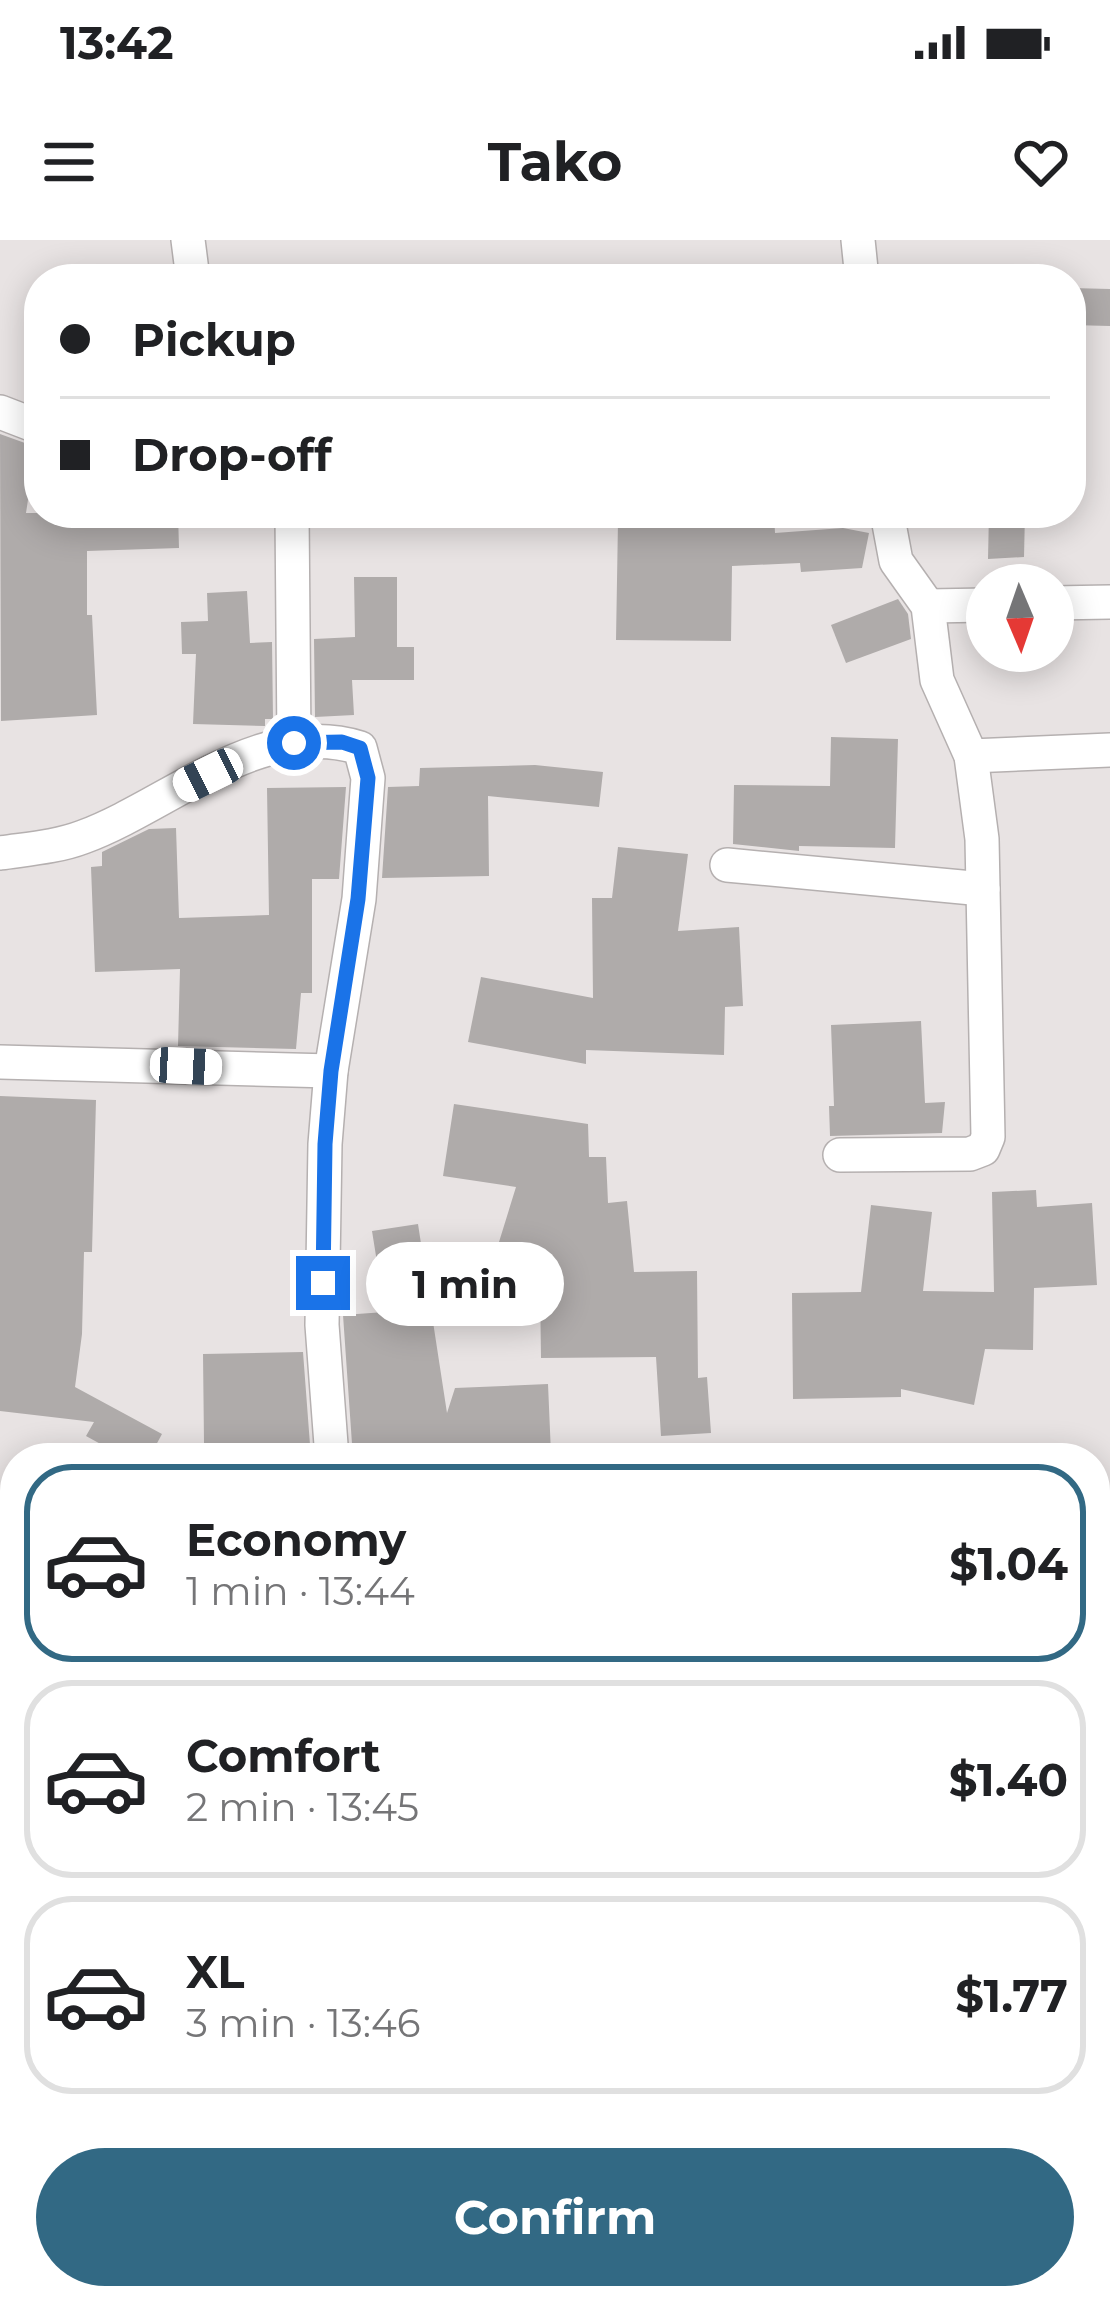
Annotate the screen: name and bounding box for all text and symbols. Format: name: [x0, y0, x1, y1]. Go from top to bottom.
text: 13:42: [60, 15, 174, 70]
icon: menu: [36, 129, 102, 195]
text: Tako: [488, 129, 622, 195]
icon: heart: [1008, 129, 1074, 195]
text: Pickup: [132, 312, 296, 367]
text: Drop-off: [132, 427, 332, 482]
north arrow: [966, 564, 1074, 672]
map controls: [966, 564, 1074, 672]
route start: [267, 716, 321, 770]
car: [168, 743, 248, 807]
car: [149, 1046, 223, 1086]
callout: 1 min: [365, 1241, 563, 1325]
route end: [296, 1256, 350, 1310]
text: 1 min: [412, 1260, 518, 1308]
icon: car: [42, 1509, 150, 1617]
text: Economy: [186, 1512, 406, 1567]
text: $1.04: [949, 1536, 1068, 1591]
text: 1 min · 13:44: [186, 1567, 415, 1615]
icon: car: [42, 1725, 150, 1833]
text: Comfort: [186, 1728, 381, 1783]
text: $1.40: [949, 1752, 1068, 1807]
text: 2 min · 13:45: [186, 1783, 419, 1831]
icon: car: [42, 1941, 150, 2049]
text: XL: [186, 1944, 244, 1999]
text: $1.77: [955, 1968, 1068, 2023]
text: 3 min · 13:46: [186, 1999, 421, 2047]
button: Confirm: [36, 2148, 1074, 2286]

